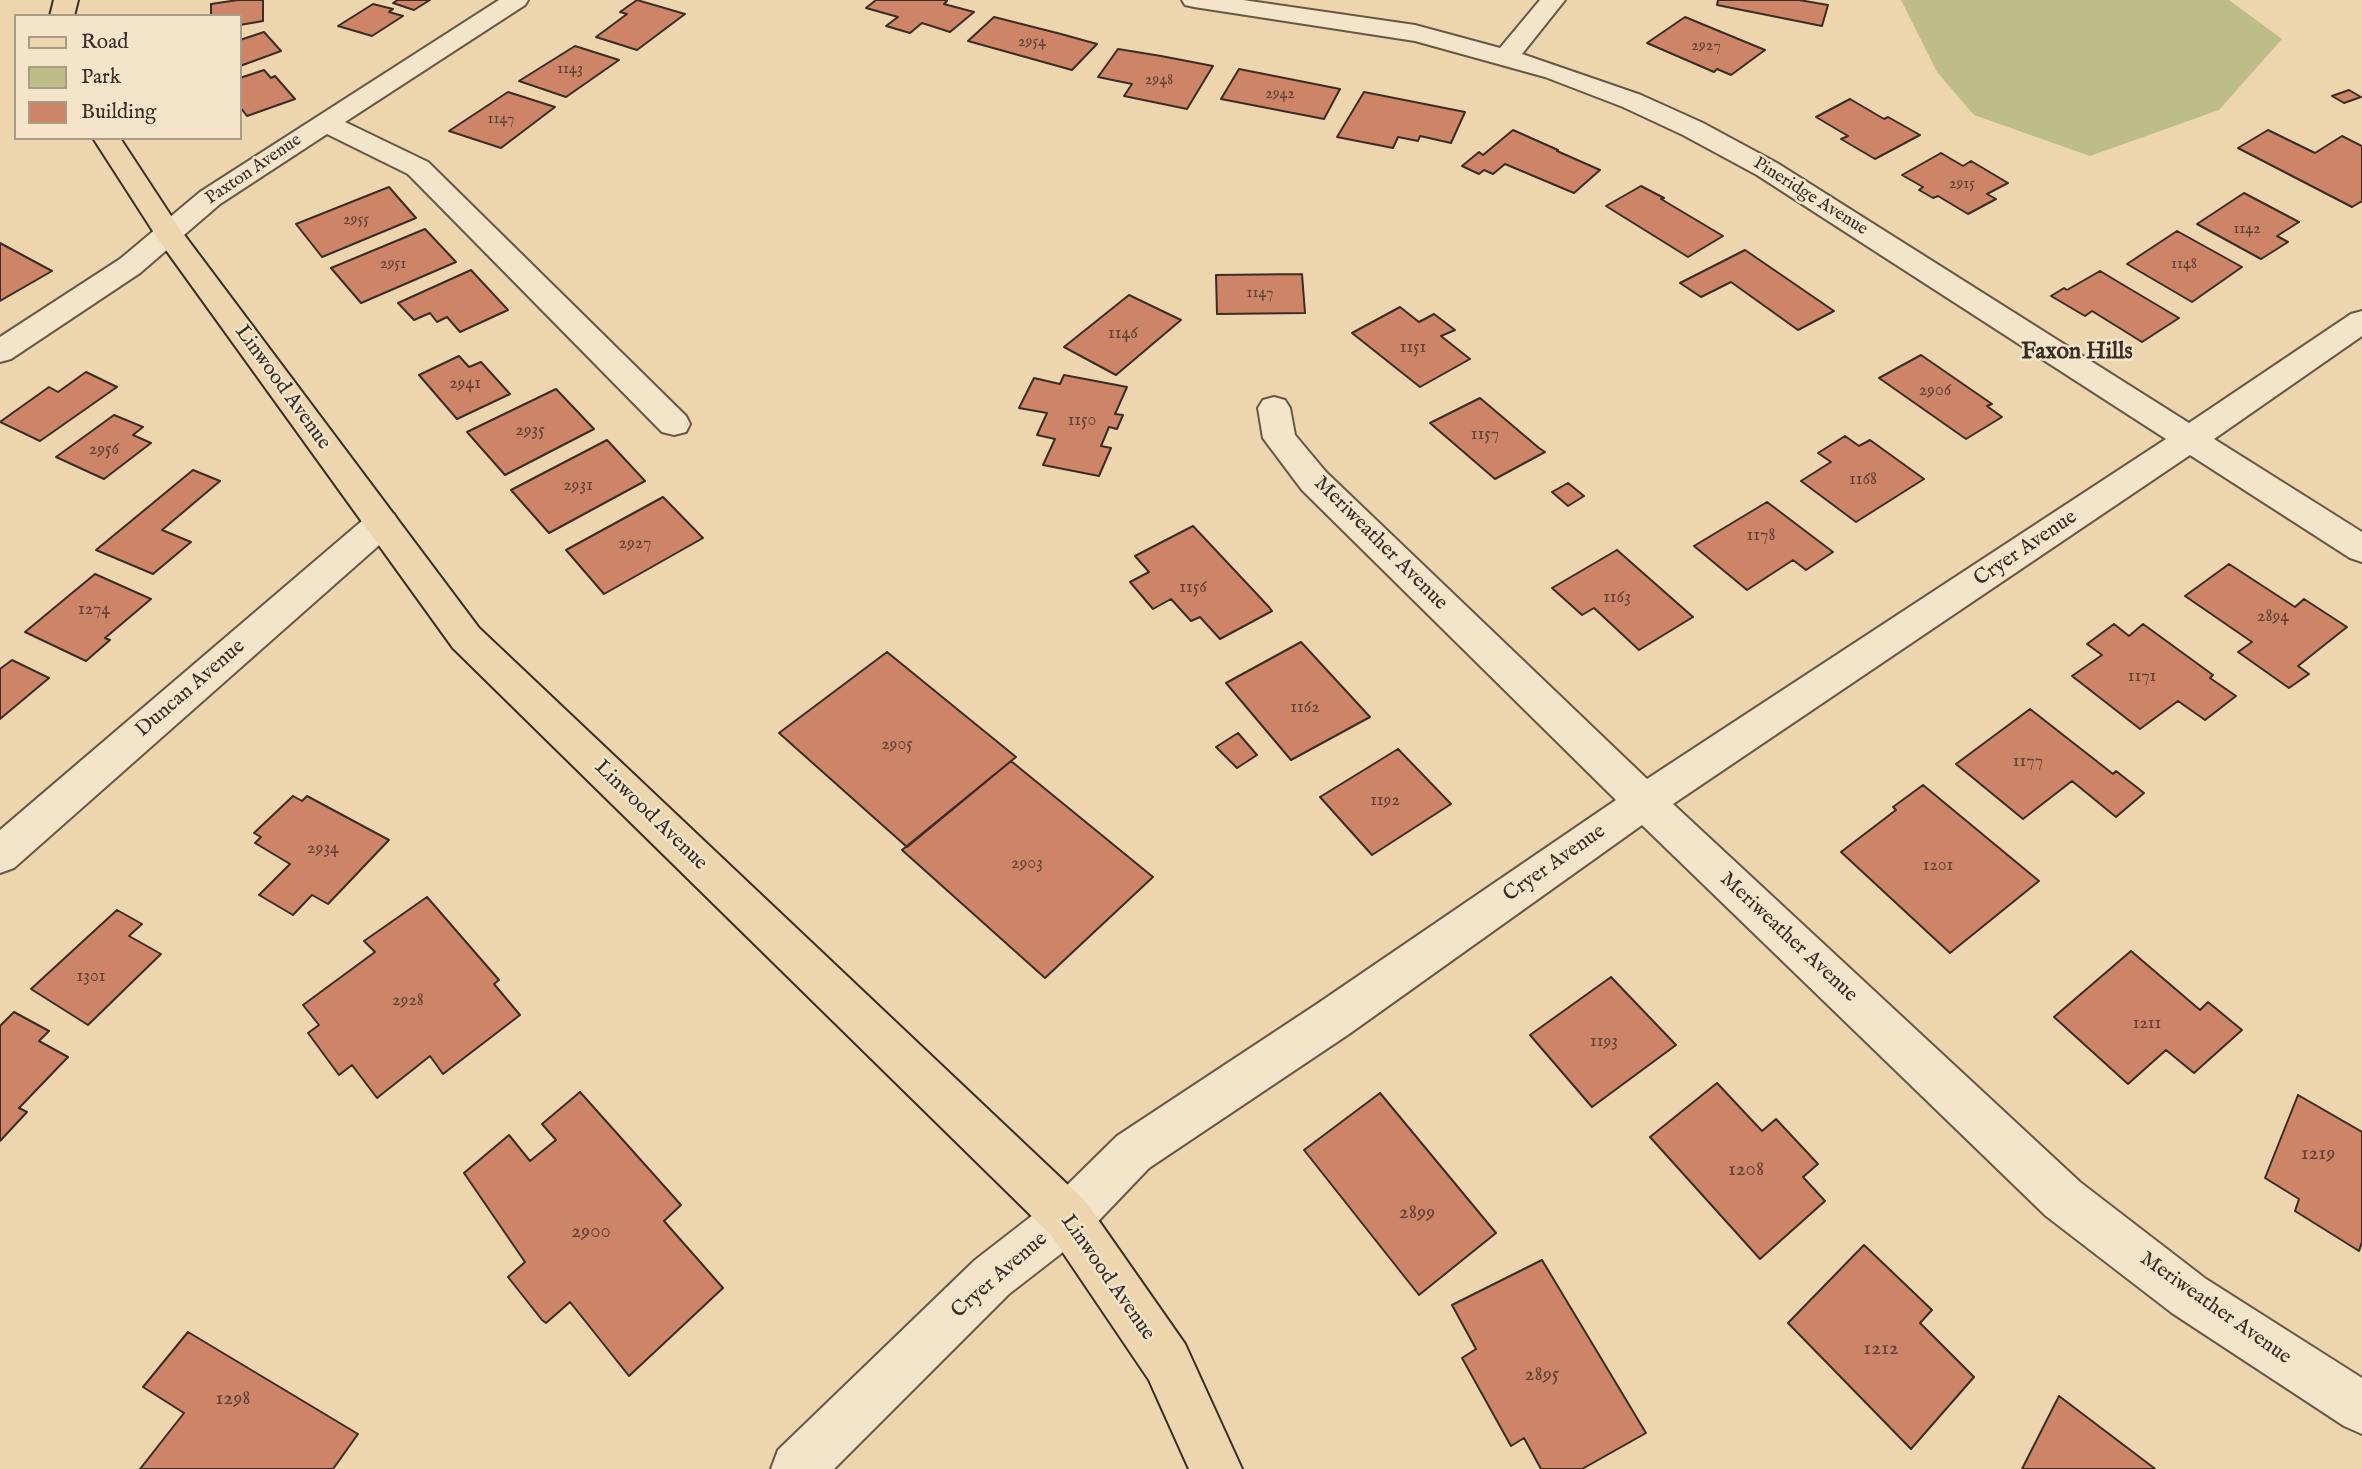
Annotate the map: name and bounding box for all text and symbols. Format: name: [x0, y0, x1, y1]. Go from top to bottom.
legend: [14, 14, 242, 140]
text: Road: [81, 29, 128, 56]
house number: 2954: [1018, 33, 1046, 53]
house number: 2927: [1691, 37, 1721, 57]
house number: 1143: [557, 60, 583, 80]
text: Park: [81, 64, 121, 91]
house number: 2948: [1145, 71, 1173, 91]
house number: 2942: [1265, 85, 1295, 105]
text: Building: [81, 99, 156, 126]
house number: 1147: [488, 110, 514, 130]
street label: Paxton Avenue: [202, 130, 306, 210]
street label: Pineridge Avenue: [1749, 153, 1871, 241]
house number: 2915: [1949, 175, 1975, 195]
house number: 2955: [343, 211, 369, 231]
house number: 1142: [2233, 220, 2261, 240]
house number: 2951: [380, 255, 406, 275]
house number: 1148: [2171, 255, 2197, 275]
house number: 1147: [1247, 284, 1273, 304]
street label: Linwood Avenue: [228, 321, 336, 455]
house number: 1146: [1108, 323, 1138, 345]
house number: 1151: [1400, 337, 1426, 359]
district label: Faxon Hills: [2021, 339, 2133, 367]
house number: 2941: [449, 373, 481, 395]
house number: 2906: [1919, 380, 1951, 402]
house number: 1150: [1068, 410, 1096, 432]
house number: 2935: [515, 420, 545, 442]
house number: 1157: [1471, 424, 1499, 446]
house number: 2956: [89, 439, 119, 461]
house number: 1168: [1849, 469, 1877, 491]
street label: Meriweather Avenue: [1308, 472, 1452, 616]
house number: 2931: [563, 475, 593, 497]
street label: Cryer Avenue: [1970, 505, 2082, 593]
house number: 1178: [1747, 525, 1775, 547]
house number: 2927: [619, 533, 651, 555]
house number: 1156: [1179, 577, 1207, 599]
house number: 1163: [1603, 587, 1631, 609]
house number: 1274: [78, 599, 110, 621]
house number: 2894: [2257, 606, 2289, 628]
street label: Duncan Avenue: [131, 635, 251, 743]
house number: 1171: [2128, 666, 2156, 688]
house number: 1162: [1290, 697, 1320, 719]
house number: 2905: [881, 734, 913, 756]
house number: 1177: [2013, 751, 2043, 773]
street label: Linwood Avenue: [588, 756, 712, 876]
house number: 1192: [1370, 790, 1400, 812]
street label: Cryer Avenue: [1499, 820, 1611, 908]
house number: 2934: [307, 838, 339, 860]
house number: 2903: [1011, 853, 1043, 875]
house number: 1201: [1923, 855, 1953, 877]
street label: Meriweather Avenue: [1714, 868, 1862, 1008]
house number: 1301: [77, 966, 105, 988]
house number: 2928: [392, 990, 424, 1012]
house number: 1211: [2133, 1013, 2161, 1035]
house number: 1193: [1590, 1031, 1618, 1053]
house number: 1219: [2301, 1142, 2335, 1168]
house number: 1208: [1728, 1158, 1764, 1184]
house number: 2899: [1399, 1201, 1435, 1227]
street label: Linwood Avenue: [1054, 1210, 1160, 1346]
house number: 2900: [571, 1220, 611, 1246]
street label: Cryer Avenue: [947, 1228, 1053, 1324]
street label: Meriweather Avenue: [2134, 1247, 2296, 1371]
house number: 1212: [1863, 1337, 1899, 1363]
house number: 2895: [1525, 1363, 1559, 1389]
house number: 1298: [215, 1387, 251, 1413]

